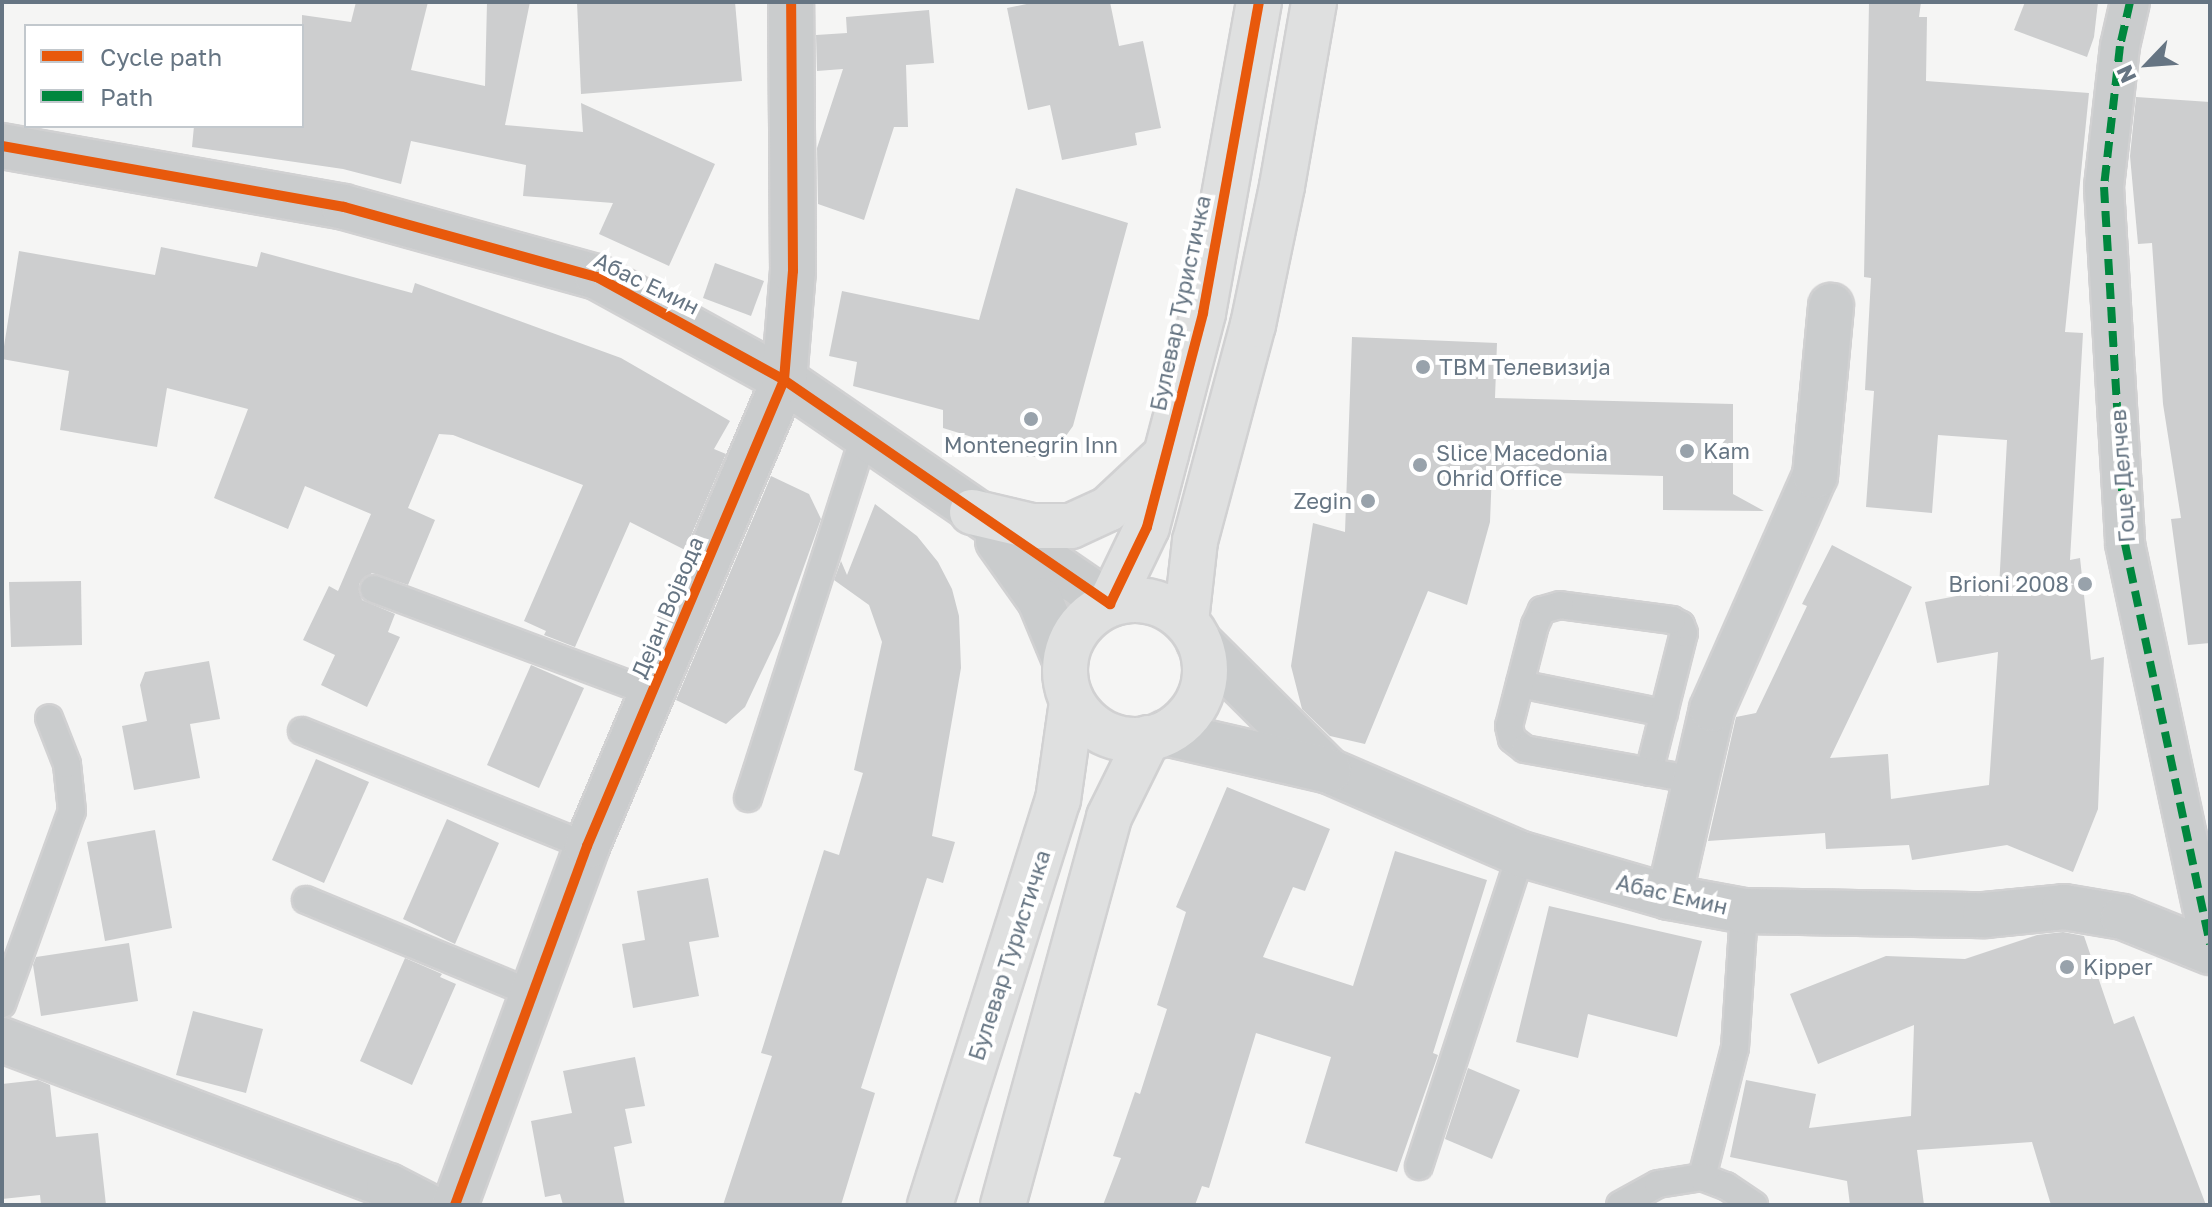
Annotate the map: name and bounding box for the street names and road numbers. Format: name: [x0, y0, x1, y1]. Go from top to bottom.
street label: Булевар Туристичка: [1144, 193, 1216, 413]
street label: Абас Емин: [590, 246, 704, 320]
street label: Гоце Делчев: [2104, 408, 2140, 544]
street label: Дејан Војвода: [625, 532, 709, 682]
street label: Булевар Туристичка: [962, 846, 1056, 1064]
street label: Абас Емин: [1614, 868, 1730, 920]

